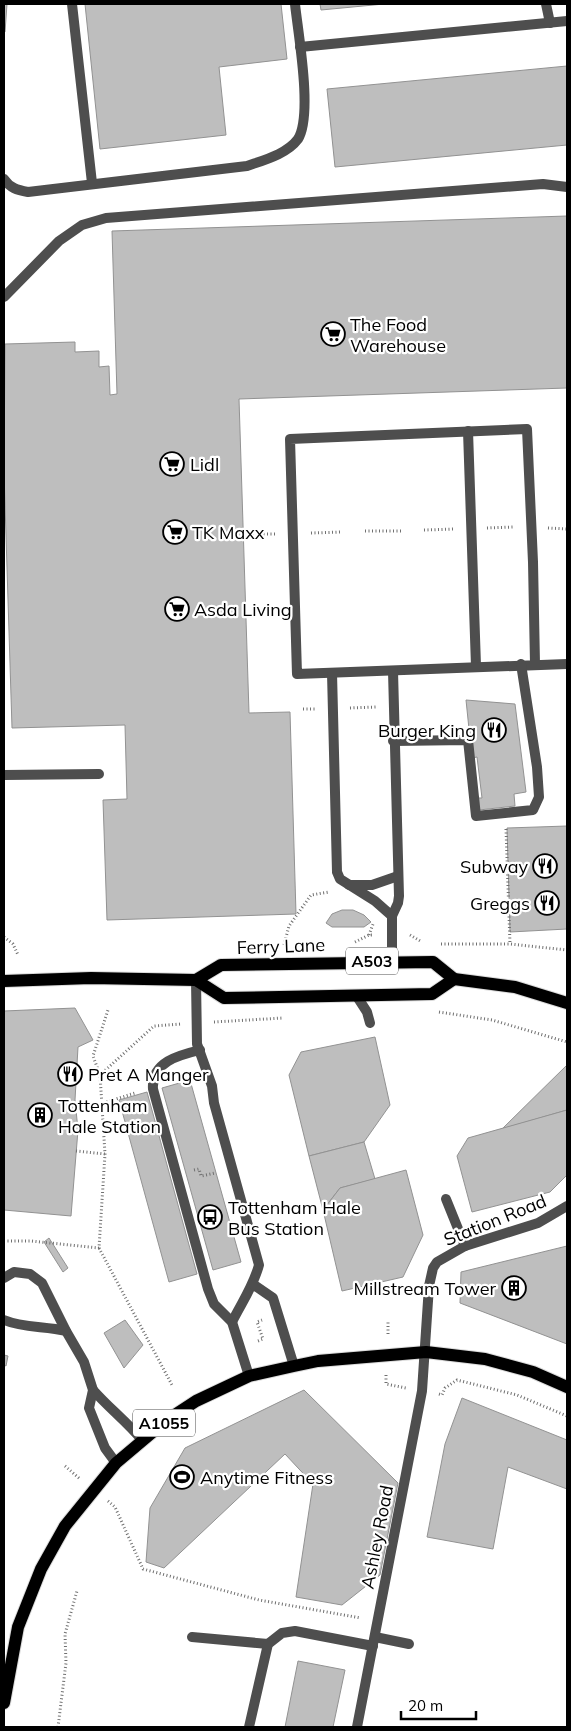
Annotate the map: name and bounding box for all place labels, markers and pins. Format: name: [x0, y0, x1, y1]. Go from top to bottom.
place label: The Food Warehouse: [350, 313, 446, 357]
supermarket icon: The Food Warehouse: [320, 321, 346, 347]
supermarket icon: Lidl: [159, 451, 185, 477]
place label: Lidl: [190, 453, 219, 476]
supermarket icon: TK Maxx: [162, 519, 188, 545]
place label: TK Maxx: [192, 521, 265, 544]
supermarket icon: Asda Living: [164, 596, 190, 622]
place label: Asda Living: [194, 598, 292, 621]
restaurant icon: Burger King: [481, 717, 507, 743]
place label: Burger King: [378, 719, 476, 742]
restaurant icon: Subway: [532, 853, 558, 879]
place label: Subway: [460, 855, 528, 878]
restaurant icon: Greggs: [534, 890, 560, 916]
place label: Greggs: [470, 892, 530, 915]
restaurant icon: Pret A Manger: [57, 1061, 83, 1087]
place label: Pret A Manger: [88, 1063, 209, 1086]
place label: Tottenham Hale Station: [58, 1094, 161, 1138]
building icon: Tottenham Hale Station: [27, 1102, 53, 1128]
place label: Tottenham Hale Bus Station: [228, 1196, 361, 1240]
bus stop icon: Tottenham Hale Bus Station: [197, 1204, 223, 1230]
building icon: Millstream Tower: [501, 1275, 527, 1301]
place label: Millstream Tower: [354, 1277, 496, 1300]
sports icon: Anytime Fitness: [169, 1464, 195, 1490]
place label: Anytime Fitness: [200, 1466, 333, 1489]

